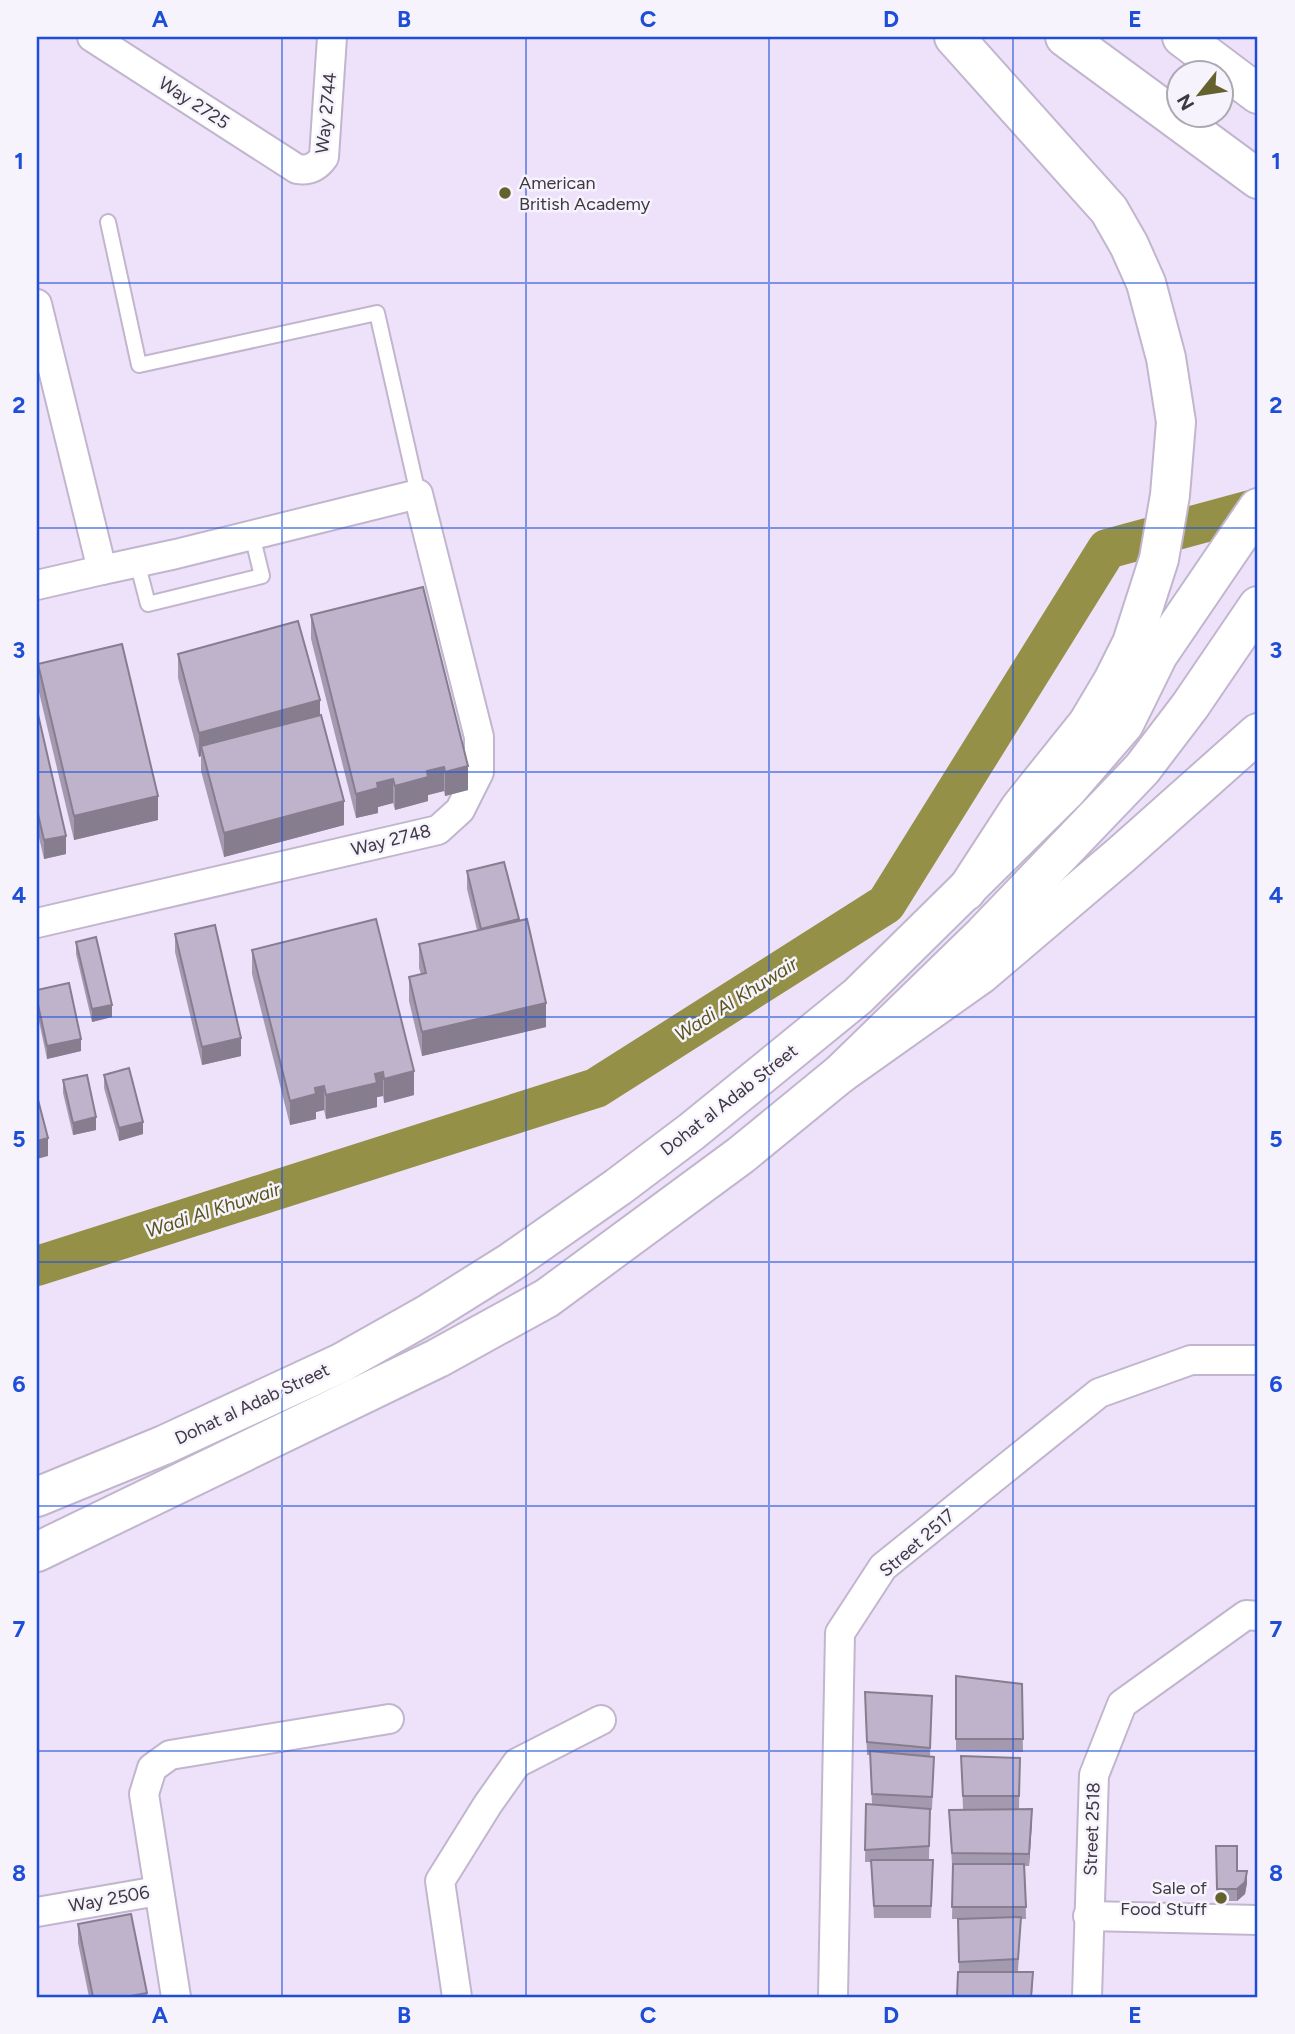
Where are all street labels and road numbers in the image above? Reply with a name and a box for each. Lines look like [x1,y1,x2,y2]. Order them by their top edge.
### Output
street label: Way 2744 [311,71,341,155]
street label: Way 2725 [155,72,233,134]
street label: Way 2748 [349,819,433,861]
street label: Dohat al Adab Street [656,1039,802,1160]
street label: Dohat al Adab Street [171,1358,333,1449]
street label: Street 2517 [875,1504,959,1582]
street label: Street 2518 [1079,1782,1105,1876]
street label: Way 2506 [67,1881,151,1917]

